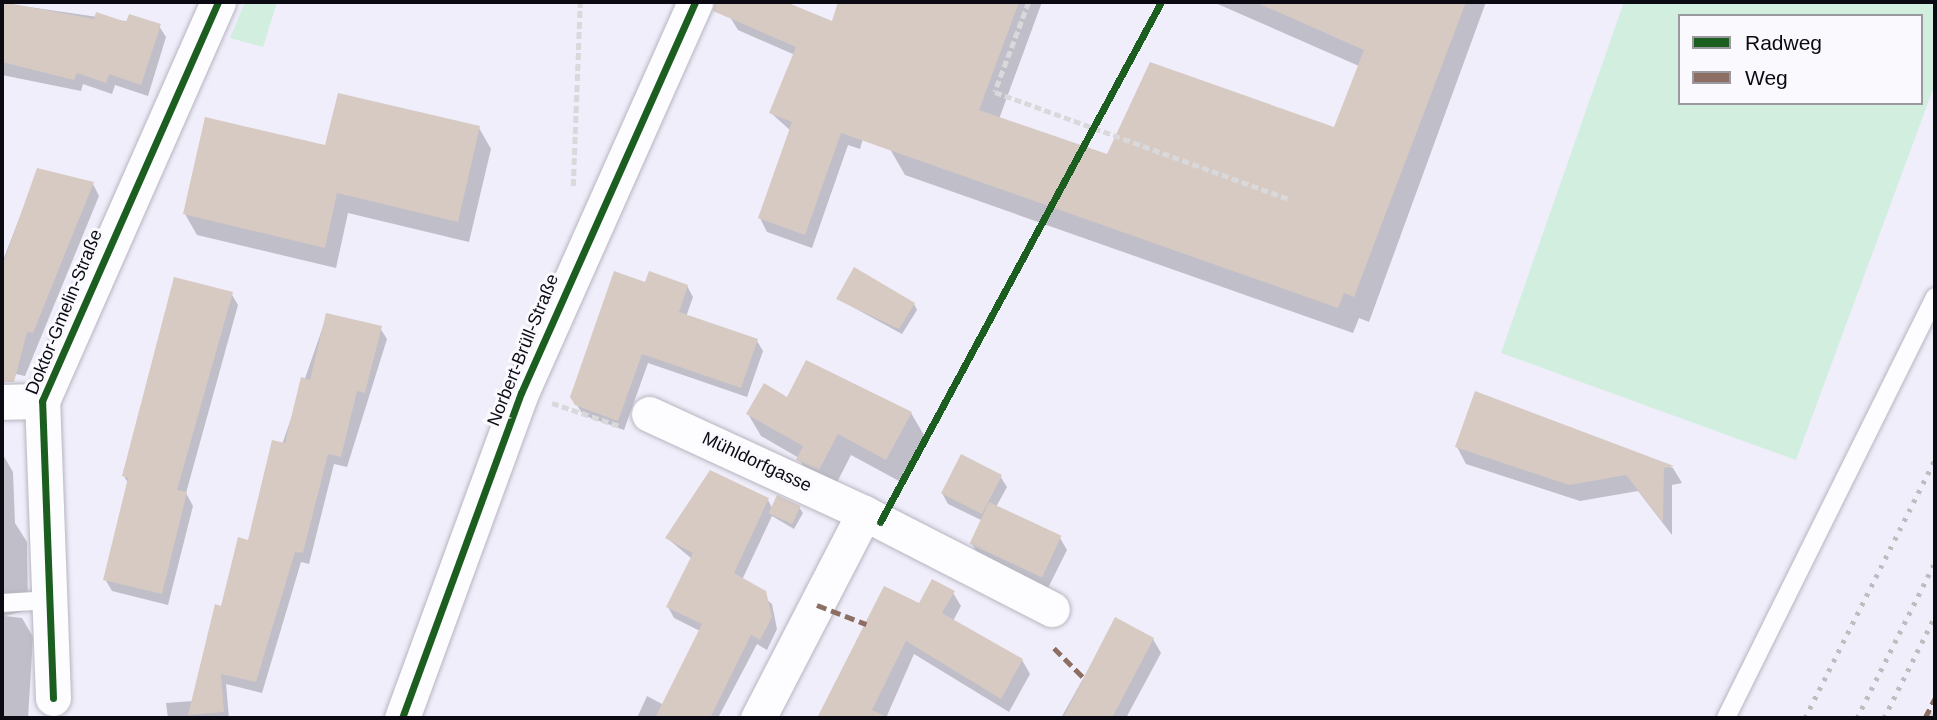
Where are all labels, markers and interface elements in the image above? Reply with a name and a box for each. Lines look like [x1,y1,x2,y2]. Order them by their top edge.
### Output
legend [1678,14,1923,105]
text: Radweg [1745,31,1822,54]
text: Weg [1745,66,1788,89]
street label: Doktor-Gmelin-Straße [21,226,107,398]
street label: Norbert-Brüll-Straße [483,271,563,429]
street label: Mühldorfgasse [699,427,815,497]

